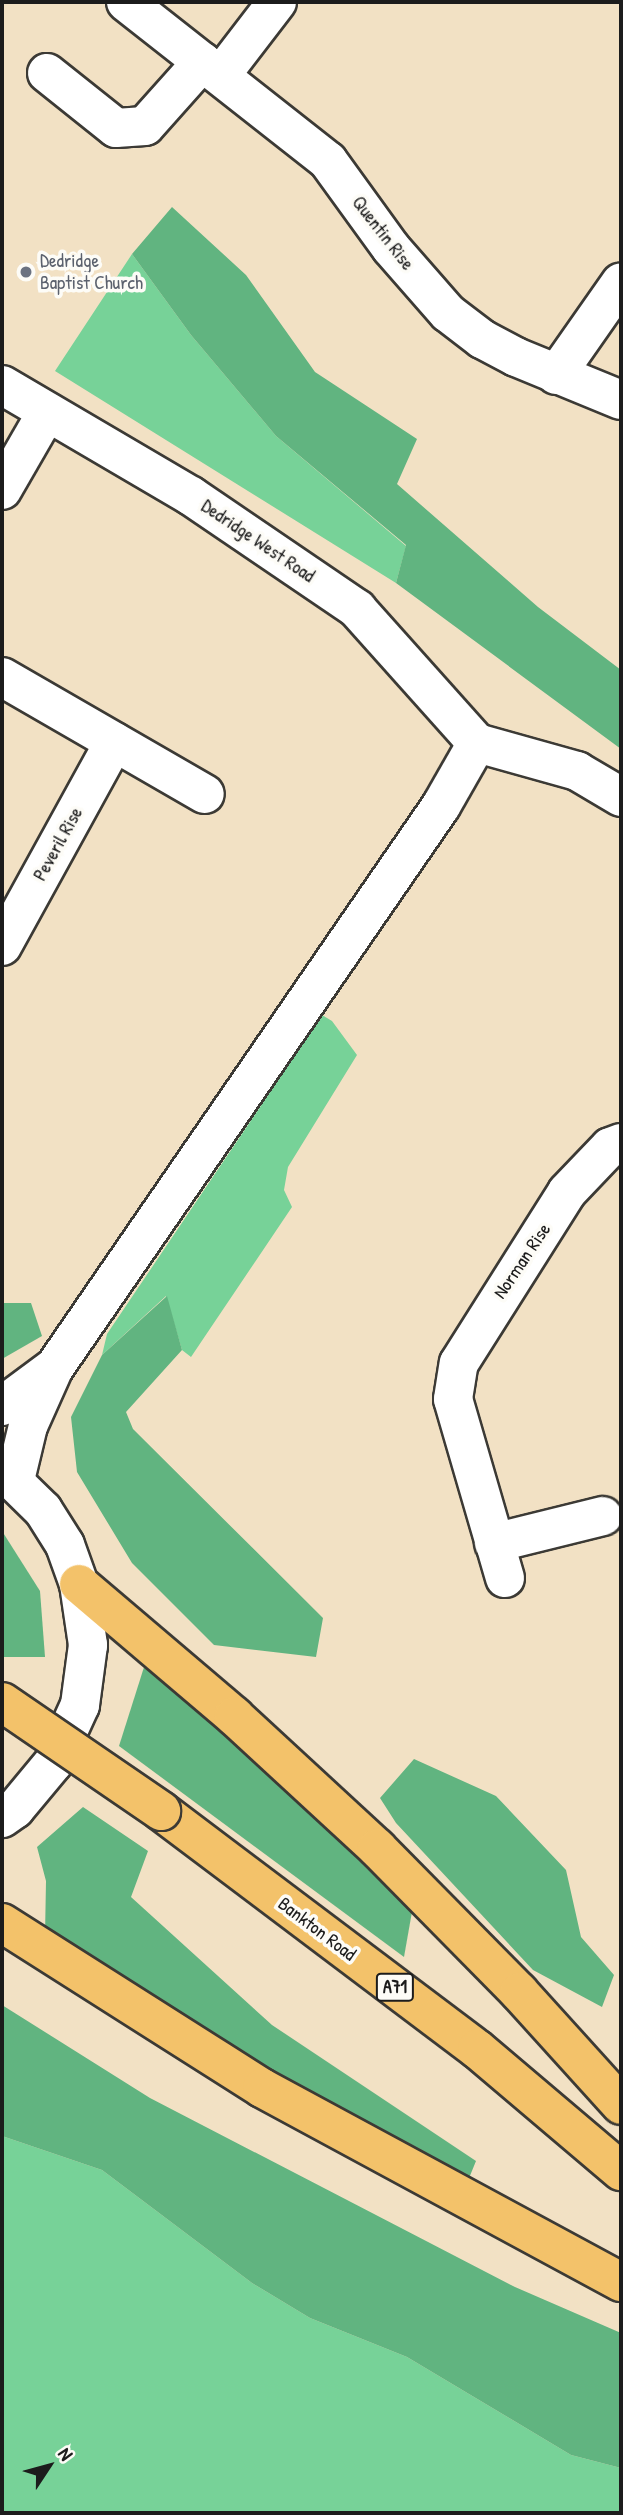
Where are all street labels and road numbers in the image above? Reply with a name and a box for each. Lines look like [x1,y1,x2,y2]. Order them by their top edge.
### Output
street label: Quentin Rise [347,191,419,275]
street label: Dedridge West Road [197,495,319,587]
street label: Peveril Rise [28,803,88,885]
street label: Norman Rise [488,1219,556,1303]
street label: Bankton Road [273,1892,361,1966]
road number: A71 [376,1972,414,2001]

